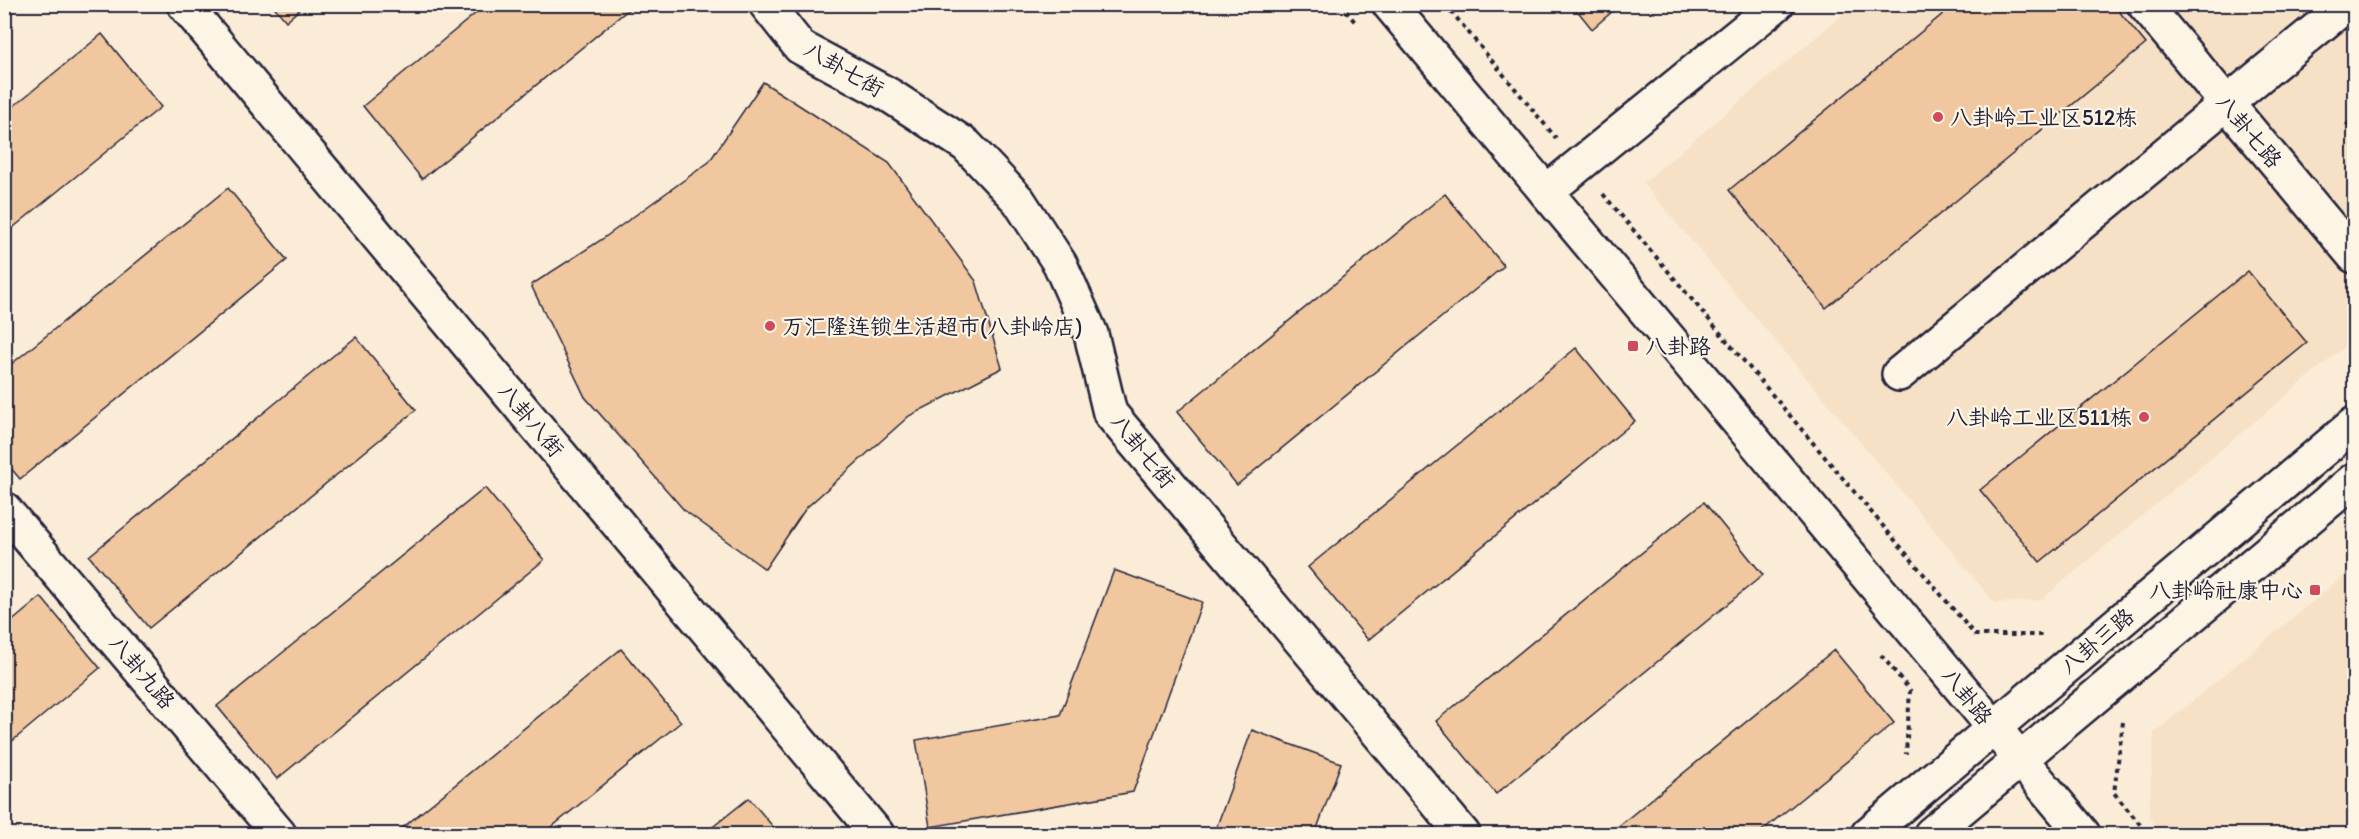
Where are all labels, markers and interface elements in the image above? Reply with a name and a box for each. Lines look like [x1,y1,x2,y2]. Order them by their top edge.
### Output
street label: 八卦七街 [799,35,889,103]
street label: 八卦七路 [2210,89,2288,173]
place label: 八卦岭工业区512栋 [1950,104,2137,131]
marker: 八卦岭工业区512栋 [1931,110,1945,124]
place label: 万汇隆连锁生活超市(八卦岭店) [782,313,1082,340]
marker: 万汇隆连锁生活超市(八卦岭店) [763,319,777,333]
place label: 八卦路 [1645,333,1711,360]
marker: 八卦路 [1626,339,1640,353]
street label: 八卦八街 [492,378,570,462]
place label: 八卦岭工业区511栋 [1946,404,2132,431]
street label: 八卦七街 [1105,408,1181,494]
marker: 八卦岭工业区511栋 [2137,410,2151,424]
place label: 八卦岭社康中心 [2149,577,2303,604]
marker: 八卦岭社康中心 [2308,583,2322,597]
street label: 八卦三路 [2055,602,2139,680]
street label: 八卦九路 [103,630,181,714]
street label: 八卦路 [1936,662,1998,730]

